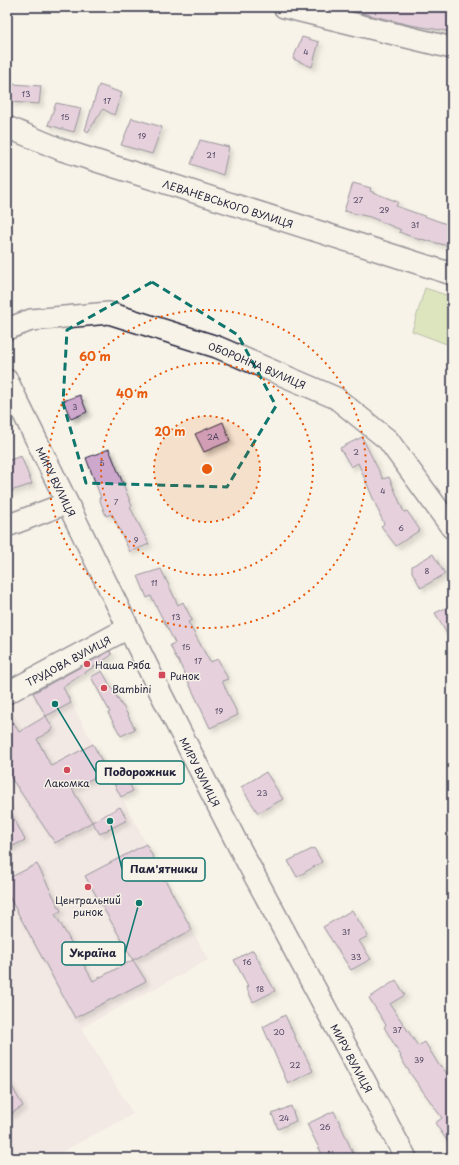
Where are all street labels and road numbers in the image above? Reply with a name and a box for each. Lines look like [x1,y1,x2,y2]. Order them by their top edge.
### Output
street label: ЛЕВАНЕВСЬКОГО ВУЛИЦЯ [161,175,295,231]
street label: ОБОРОННА ВУЛИЦЯ [207,337,309,392]
street label: МИРУ ВУЛИЦЯ [33,444,80,519]
street label: ТРУДОВА ВУЛИЦЯ [23,631,113,689]
street label: МИРУ ВУЛИЦЯ [177,734,225,809]
street label: МИРУ ВУЛИЦЯ [328,1021,377,1095]

